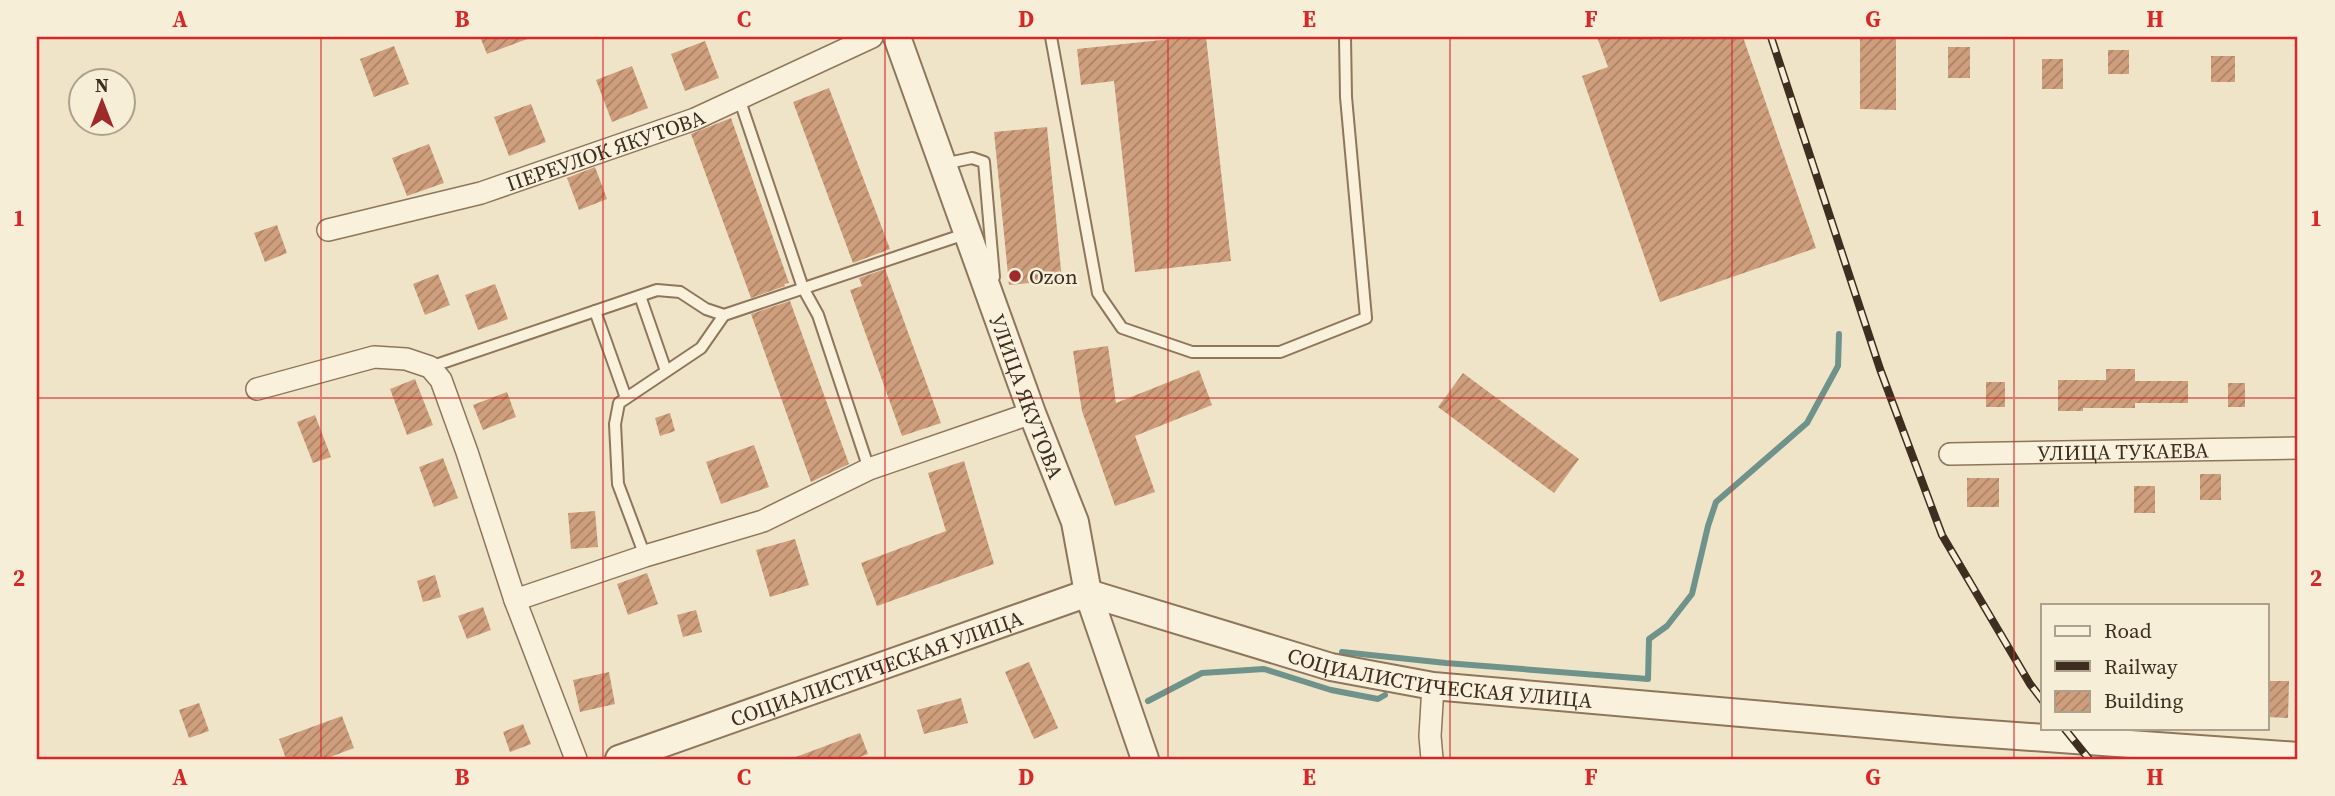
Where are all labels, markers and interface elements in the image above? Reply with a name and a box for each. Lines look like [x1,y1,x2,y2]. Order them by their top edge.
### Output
text: A [172,3,188,35]
text: B [455,3,470,35]
text: C [737,3,751,35]
text: D [1018,3,1034,35]
text: E [1302,3,1316,35]
text: F [1584,3,1598,35]
text: G [1865,3,1881,35]
text: H [2146,3,2164,35]
north arrow [66,66,136,136]
text: N [95,72,109,98]
street label: ПЕРЕУЛОК ЯКУТОВА [502,102,710,198]
text: 1 [13,202,25,234]
text: 1 [2310,202,2322,234]
place label: Ozon [1029,262,1078,291]
marker: Ozon [1007,268,1023,284]
street label: УЛИЦА ЯКУТОВА [983,310,1071,483]
street label: УЛИЦА ТУКАЕВА [2037,435,2209,467]
text: 2 [13,562,25,594]
text: 2 [2310,562,2322,594]
street label: СОЦИАЛИСТИЧЕСКАЯ УЛИЦА [726,603,1027,733]
legend [2041,604,2268,730]
text: Road [2104,616,2152,645]
street label: СОЦИАЛИСТИЧЕСКАЯ УЛИЦА [1284,640,1594,714]
text: Railway [2104,652,2178,681]
text: Building [2104,686,2183,715]
text: A [172,761,188,793]
text: B [455,761,470,793]
text: C [737,761,751,793]
text: D [1018,761,1034,793]
text: E [1302,761,1316,793]
text: F [1584,761,1598,793]
text: G [1865,761,1881,793]
text: H [2146,761,2164,793]

